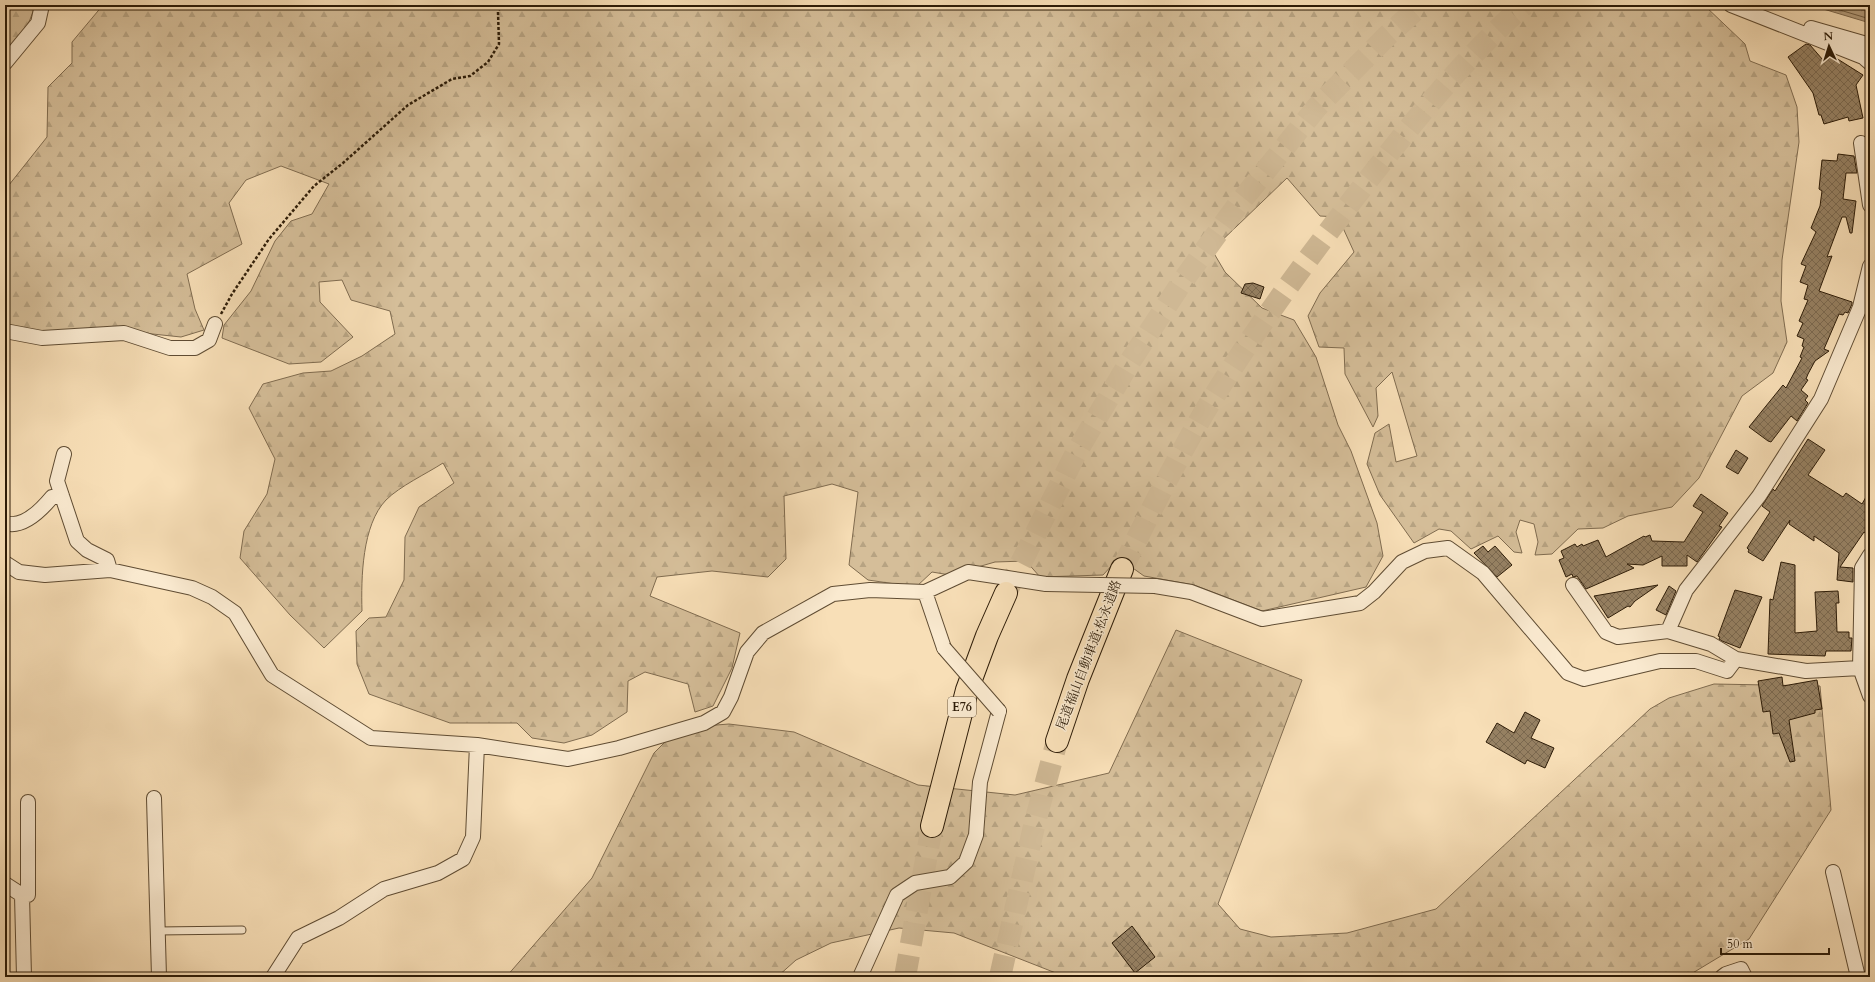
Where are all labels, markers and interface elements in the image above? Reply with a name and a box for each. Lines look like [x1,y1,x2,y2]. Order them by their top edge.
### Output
north arrow [1809,26,1849,66]
text: N [1823,29,1834,44]
street label: 尾道福山自動車道;松永道路 [1052,577,1126,733]
road number: E76 [948,697,976,717]
scale bar [1721,930,1829,956]
text: 50 m [1727,936,1754,952]

